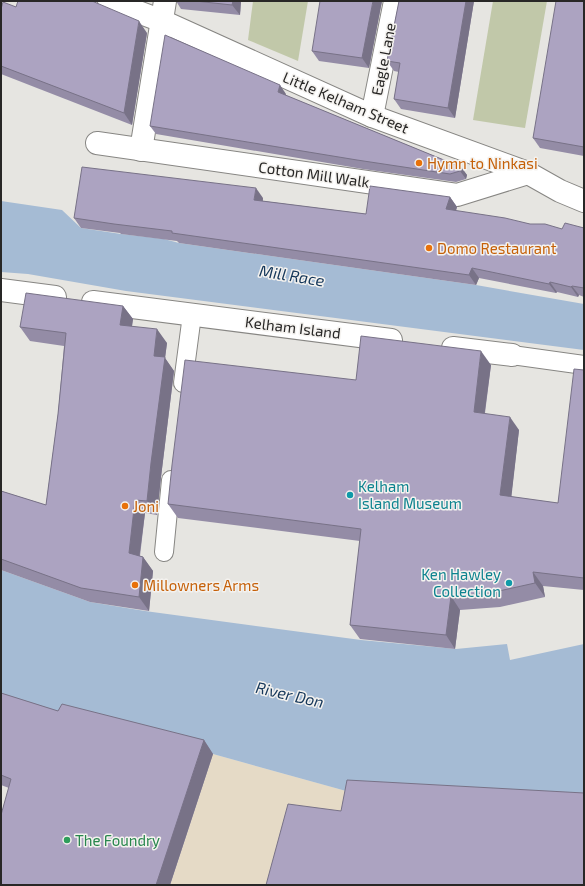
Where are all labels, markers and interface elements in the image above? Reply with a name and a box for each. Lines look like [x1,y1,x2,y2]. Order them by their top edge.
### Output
street label: Eagle Lane [367,21,399,97]
street label: Little Kelham Street [280,67,412,137]
place label: Hymn to Ninkasi [427,154,538,172]
street label: Cotton Mill Walk [257,157,371,191]
marker: Hymn to Ninkasi [414,158,424,168]
place label: Domo Restaurant [437,239,557,257]
marker: Domo Restaurant [424,243,434,253]
water label: Mill Race [258,260,326,290]
street label: Kelham Island [244,312,342,342]
place label: Kelham Island Museum [358,477,462,512]
marker: Kelham Island Museum [345,490,355,500]
place label: Joni [133,497,159,515]
marker: Joni [120,501,130,511]
place label: Ken Hawley Collection [421,565,501,600]
place label: Millowners Arms [143,576,259,594]
marker: Ken Hawley Collection [504,578,514,588]
marker: Millowners Arms [130,580,140,590]
water label: River Don [254,677,326,711]
place label: The Foundry [75,831,160,849]
marker: The Foundry [62,835,72,845]

